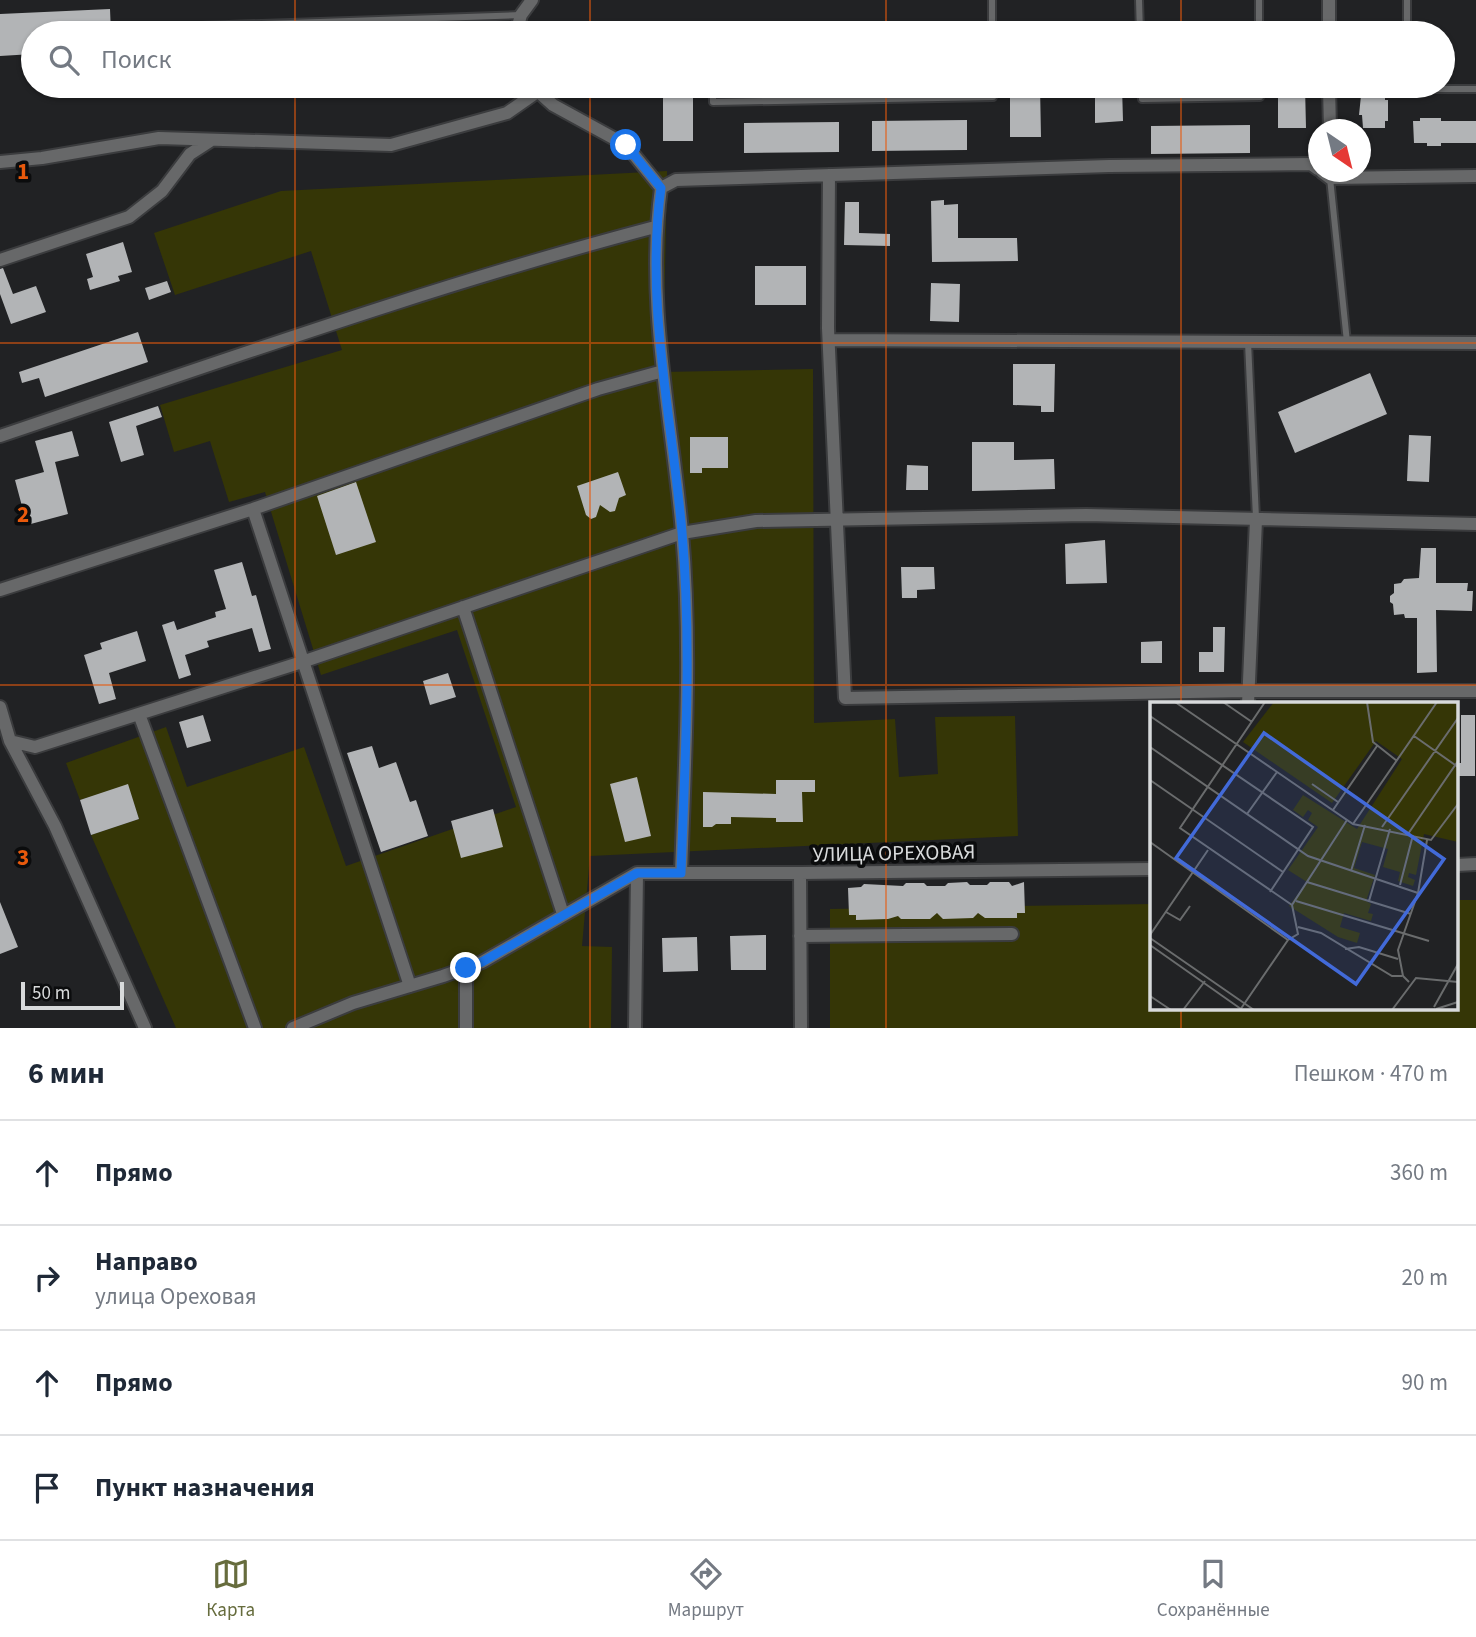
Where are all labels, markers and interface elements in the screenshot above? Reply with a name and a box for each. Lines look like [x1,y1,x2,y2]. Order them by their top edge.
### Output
search box [21,21,1455,98]
icon: search [45,41,83,79]
text: Поиск [101,41,171,78]
north arrow [1308,119,1371,182]
route start [610,129,641,160]
text: 1 [17,155,29,188]
text: 2 [17,498,29,531]
inset map [1150,702,1458,1010]
street label: УЛИЦА ОРЕХОВАЯ [812,837,976,869]
text: 3 [17,841,29,874]
route end [450,952,481,983]
scale bar [21,979,124,1011]
text: 50 m [32,980,70,1007]
text: 6 мин [28,1052,105,1095]
text: Пешком · 470 m [1294,1057,1448,1090]
icon: ahead [28,1154,66,1192]
text: Прямо [95,1154,173,1191]
text: 360 m [1390,1156,1448,1189]
text: Направо [95,1243,198,1280]
icon: right [28,1259,66,1297]
text: 20 m [1401,1261,1448,1294]
text: улица Ореховая [95,1280,257,1313]
icon: ahead [28,1364,66,1402]
text: Прямо [95,1364,173,1401]
text: 90 m [1401,1366,1448,1399]
icon: arrive [28,1469,66,1507]
text: Пункт назначения [95,1469,315,1506]
tab: Карта [206,1555,255,1624]
tab: Маршрут [668,1555,744,1624]
tab: Сохранённые [1157,1555,1270,1624]

